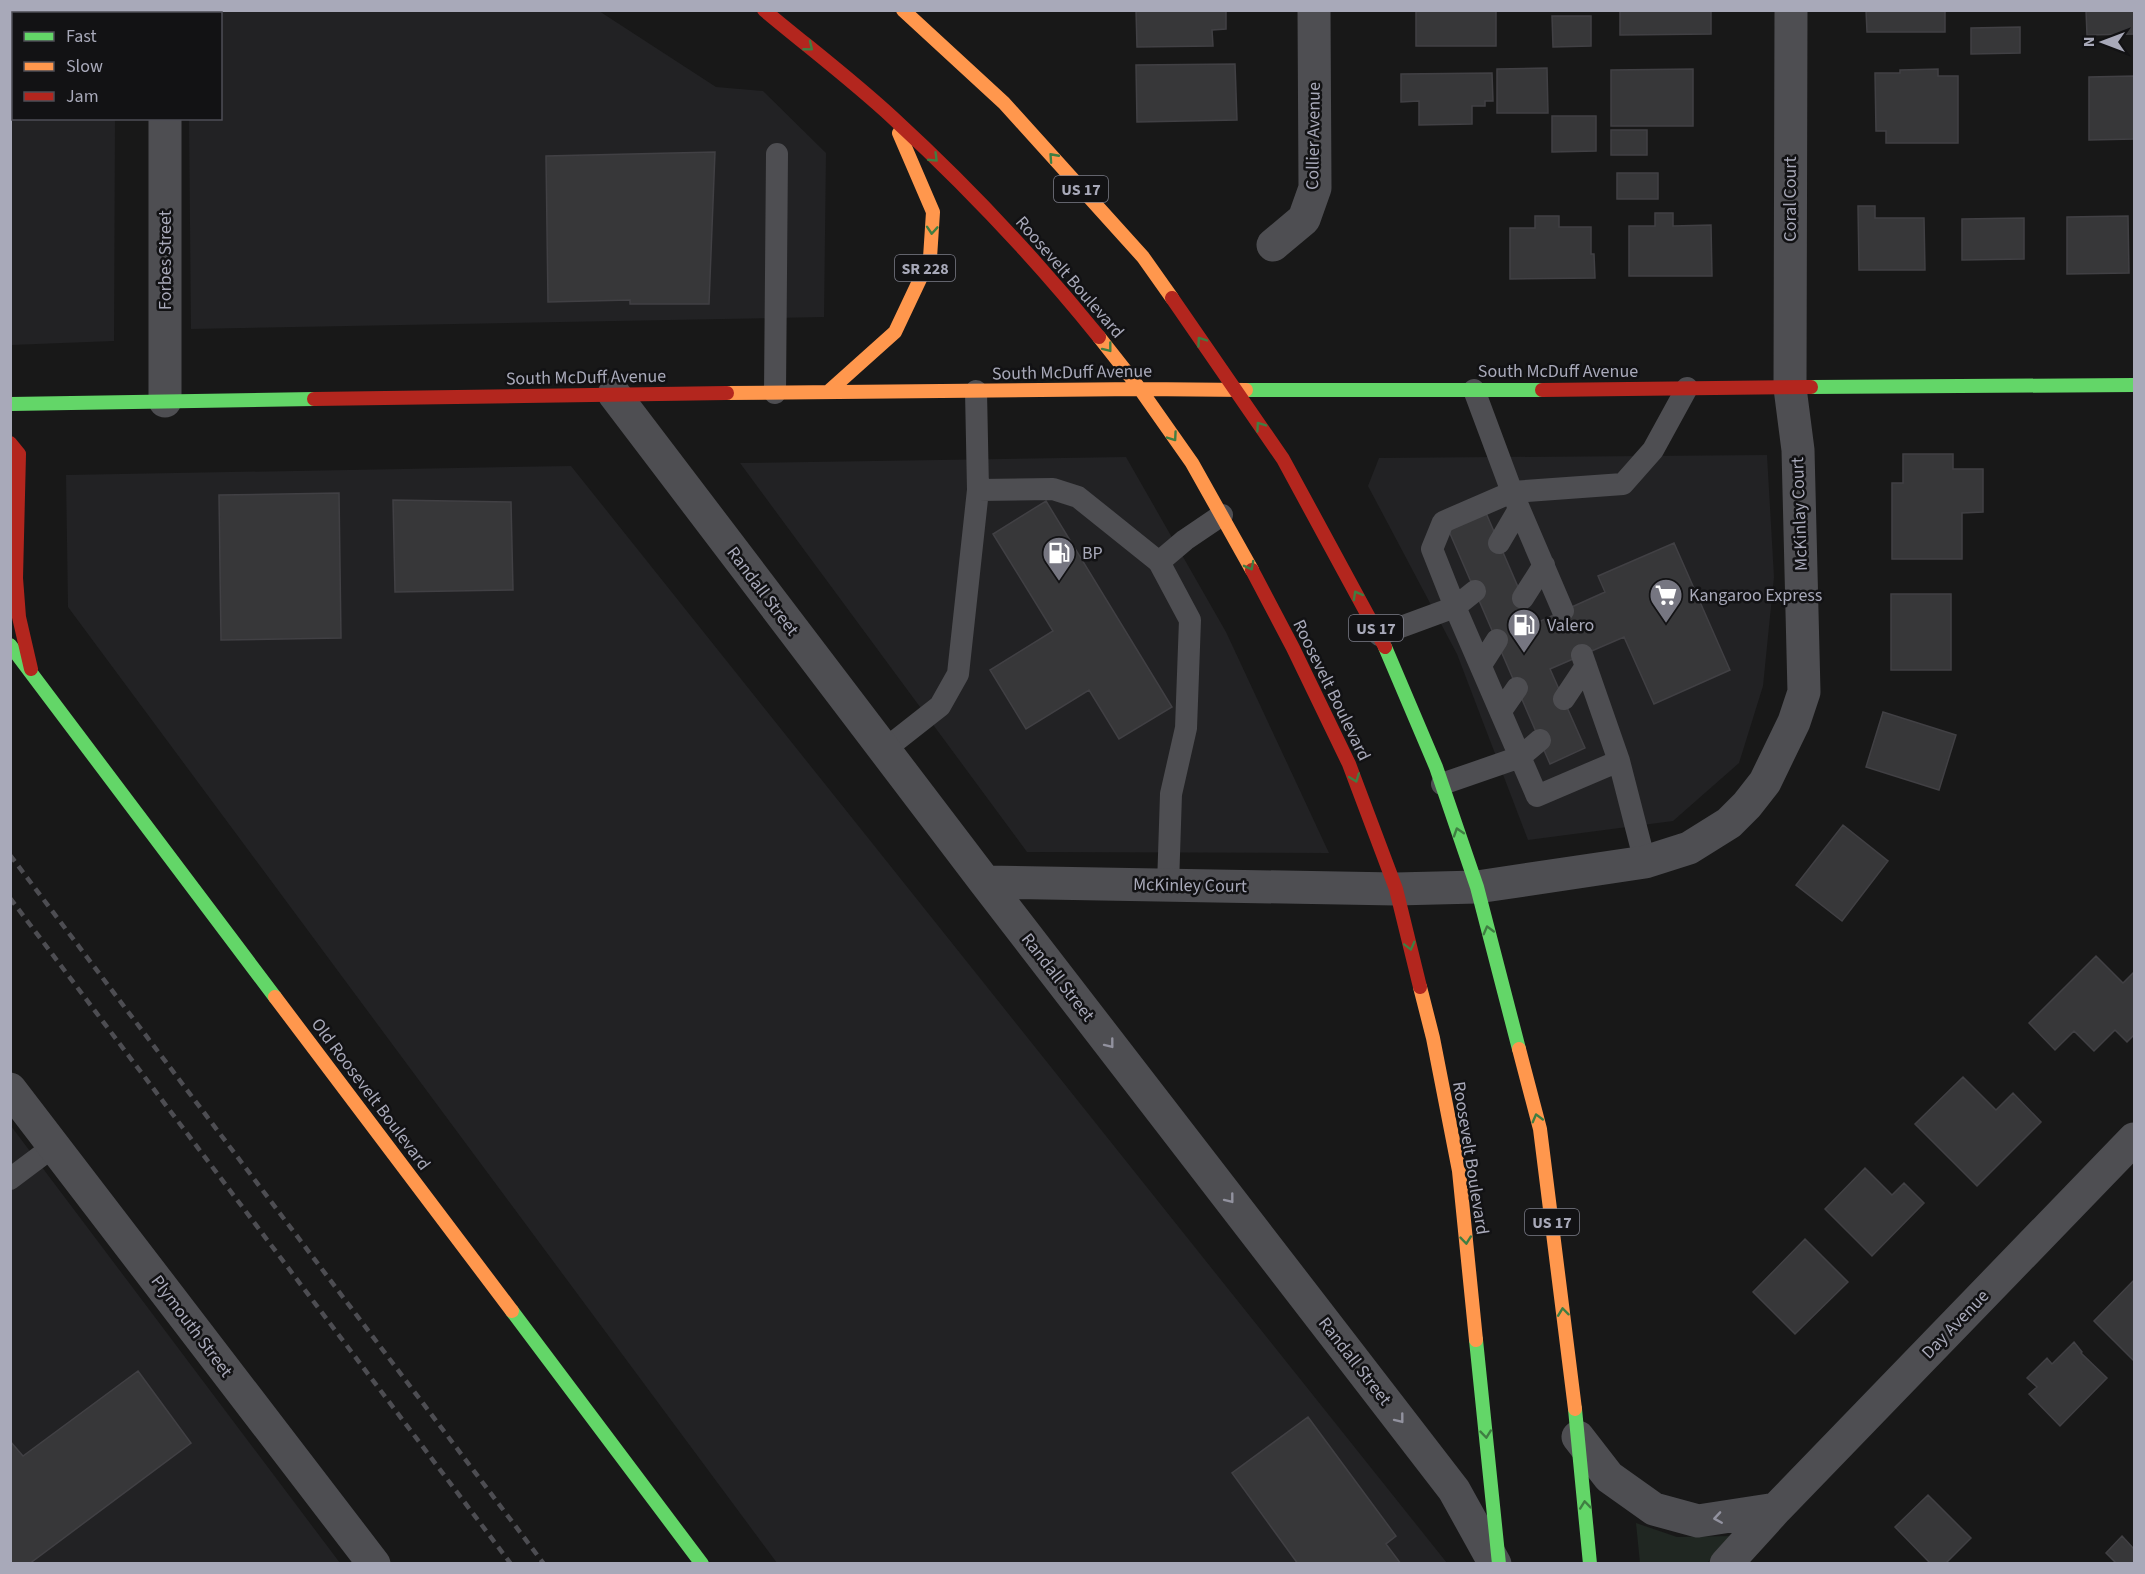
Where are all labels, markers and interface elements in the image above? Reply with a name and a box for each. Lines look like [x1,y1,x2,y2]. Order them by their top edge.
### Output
legend [12,12,222,120]
north arrow [2073,12,2133,72]
text: Fast [66,24,97,49]
text: N [2078,37,2100,47]
one-way arrow [802,40,813,51]
text: Slow [66,54,103,79]
street label: Collier Avenue [1300,82,1327,190]
text: Jam [66,84,99,109]
one-way arrow [927,151,938,162]
one-way arrow [1049,153,1060,164]
street label: Coral Court [1778,156,1803,242]
road number: US 17 [1054,176,1108,202]
street label: Forbes Street [153,210,178,310]
street label: Roosevelt Boulevard [1009,211,1130,344]
one-way arrow [926,226,939,235]
road number: SR 228 [895,255,955,281]
one-way arrow [1197,337,1208,348]
one-way arrow [1100,342,1111,353]
street label: South McDuff Avenue [992,359,1152,386]
street label: South McDuff Avenue [1478,359,1638,384]
street label: South McDuff Avenue [506,364,666,391]
one-way arrow [1256,422,1267,433]
one-way arrow [1166,430,1177,441]
street label: McKinlay Court [1785,457,1814,571]
fuel station icon: BP [1041,535,1077,582]
street label: Randall Street [721,541,804,641]
place label: BP [1082,541,1103,566]
one-way arrow [1243,560,1254,570]
supermarket icon: Kangaroo Express [1648,577,1684,624]
place label: Kangaroo Express [1689,583,1822,608]
one-way arrow [1353,591,1364,601]
fuel station icon: Valero [1506,607,1542,654]
place label: Valero [1547,613,1594,638]
street label: Roosevelt Boulevard [1286,615,1377,765]
road number: US 17 [1349,615,1403,641]
one-way arrow [1347,773,1360,783]
one-way arrow [1453,827,1465,838]
street label: McKinley Court [1133,872,1247,899]
one-way arrow [1482,925,1495,935]
street label: Randall Street [1015,928,1100,1027]
one-way arrow [1402,941,1415,951]
street label: Old Roosevelt Boulevard [305,1013,436,1176]
one-way arrow [1103,1038,1114,1049]
street label: Roosevelt Boulevard [1446,1080,1495,1236]
one-way arrow [1532,1113,1545,1123]
one-way arrow [1222,1192,1233,1203]
road number: US 17 [1525,1209,1579,1235]
one-way arrow [1459,1236,1472,1245]
street label: Plymouth Street [145,1270,238,1383]
street label: Day Avenue [1916,1284,1995,1365]
one-way arrow [1557,1307,1569,1316]
street label: Randall Street [1312,1312,1397,1411]
one-way arrow [1393,1413,1404,1424]
one-way arrow [1479,1430,1492,1439]
one-way arrow [1579,1501,1592,1510]
one-way arrow [1713,1511,1723,1523]

